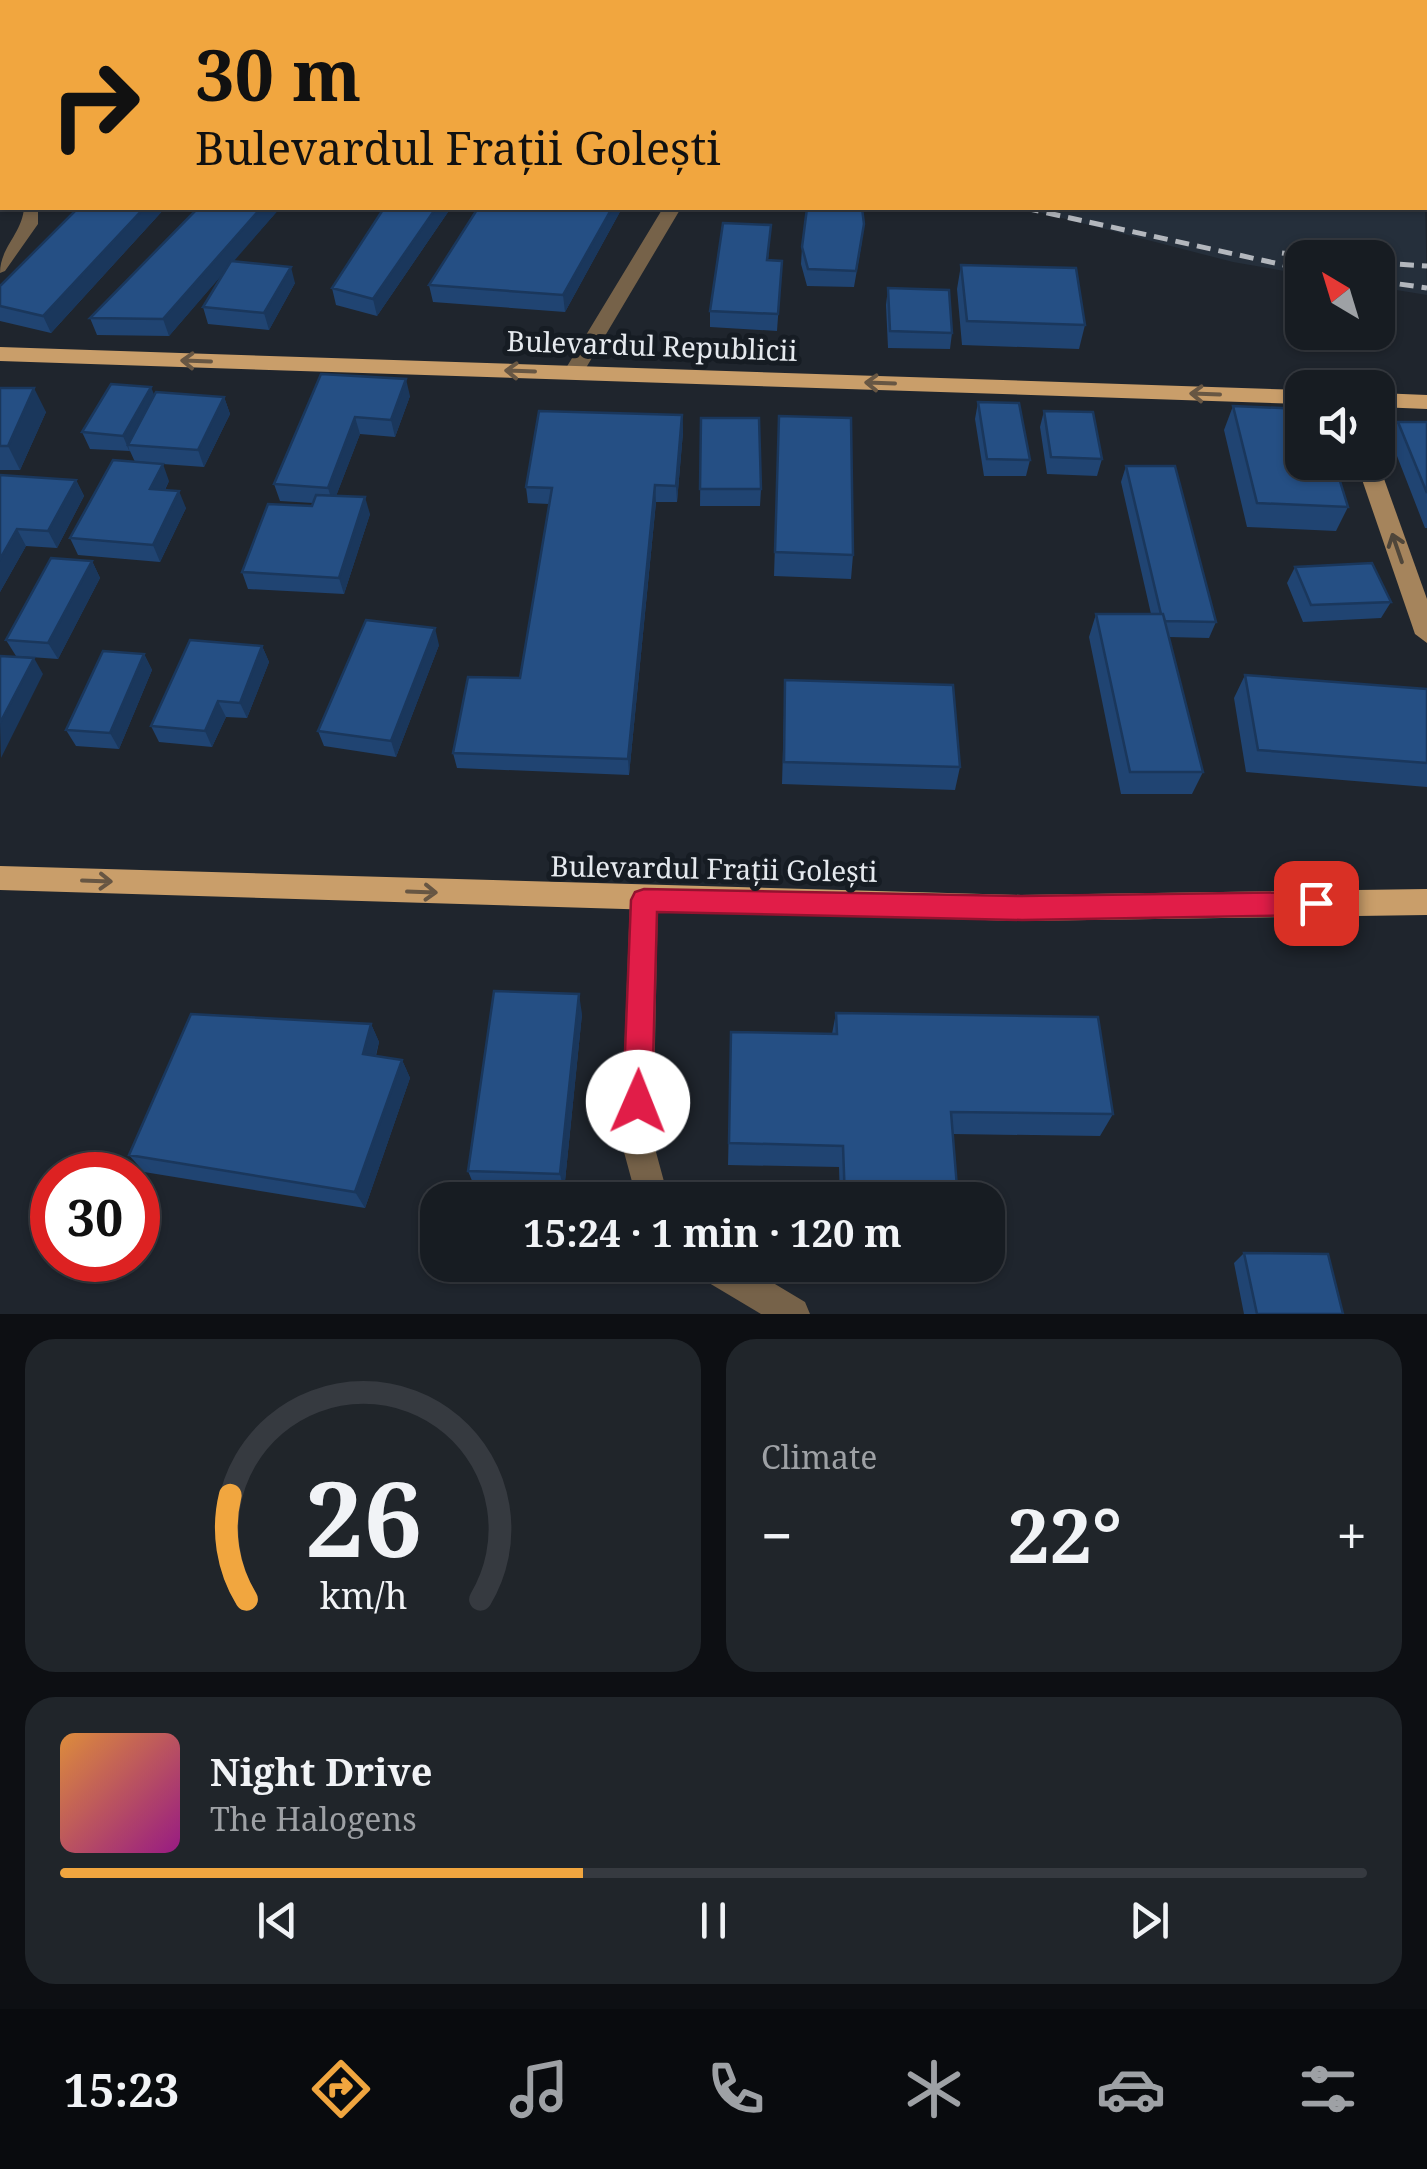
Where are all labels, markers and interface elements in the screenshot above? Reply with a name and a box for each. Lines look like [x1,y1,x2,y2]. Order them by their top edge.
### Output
text: 30 m [195,26,361,122]
icon: right [30,40,160,170]
text: Bulevardul Frații Golești [195,117,721,178]
north arrow [1285,240,1395,350]
map controls [1285,240,1395,480]
street label: Bulevardul Republicii [506,321,798,369]
one-way arrow [180,351,212,370]
one-way arrow [505,362,537,381]
button: sound [1285,370,1395,480]
one-way arrow [865,373,897,392]
one-way arrow [1190,384,1222,403]
one-way arrow [1387,534,1405,565]
street label: Bulevardul Frații Golești [550,846,878,890]
pin [1274,861,1359,946]
one-way arrow [81,871,113,890]
icon: arrive [1289,876,1344,931]
one-way arrow [406,883,438,902]
position arrow [586,1050,690,1154]
speed limit sign: 30 [30,1152,160,1282]
text: 15:24 · 1 min · 120 m [523,1206,902,1258]
text: Climate [761,1435,877,1478]
text: 26 [304,1446,422,1587]
text: 22° [1007,1483,1122,1585]
text: − [761,1497,793,1572]
text: + [1336,1497,1367,1572]
text: km/h [319,1571,407,1619]
text: Night Drive [210,1745,432,1797]
text: The Halogens [210,1797,417,1840]
icon: previous [250,1893,305,1948]
icon: pause [686,1893,741,1948]
icon: next [1122,1893,1177,1948]
icon: directions [306,2054,376,2124]
icon: music [504,2054,574,2124]
icon: phone [701,2054,771,2124]
icon: climate [899,2054,969,2124]
icon: car [1096,2054,1166,2124]
icon: filters [1293,2054,1363,2124]
text: 15:23 [64,2059,179,2120]

